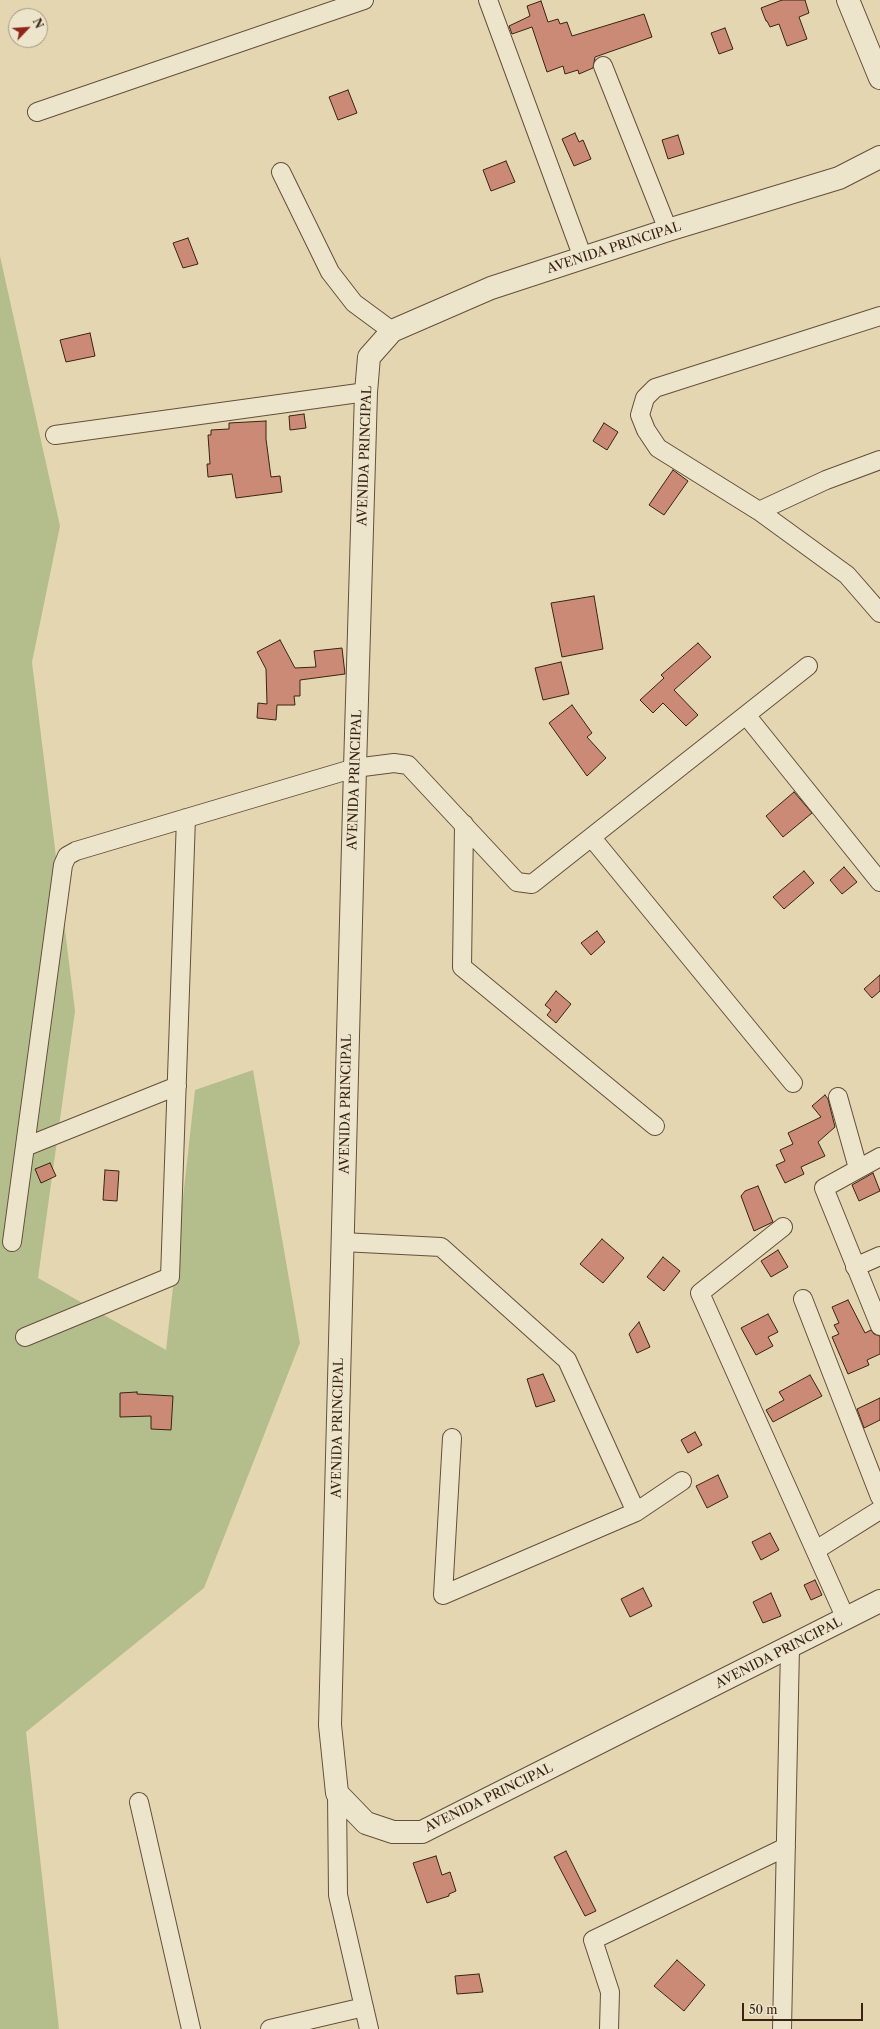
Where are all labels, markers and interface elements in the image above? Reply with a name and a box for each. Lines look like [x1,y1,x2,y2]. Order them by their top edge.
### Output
north arrow [8,8,48,48]
text: N [30,16,46,31]
street label: AVENIDA PRINCIPAL [545,219,683,277]
street label: AVENIDA PRINCIPAL [355,386,375,526]
street label: AVENIDA PRINCIPAL [345,710,365,850]
street label: AVENIDA PRINCIPAL [337,1034,355,1174]
street label: AVENIDA PRINCIPAL [329,1358,347,1498]
street label: AVENIDA PRINCIPAL [713,1614,845,1692]
street label: AVENIDA PRINCIPAL [423,1760,555,1836]
scale bar [744,1995,865,2021]
text: 50 m [749,2002,778,2017]

